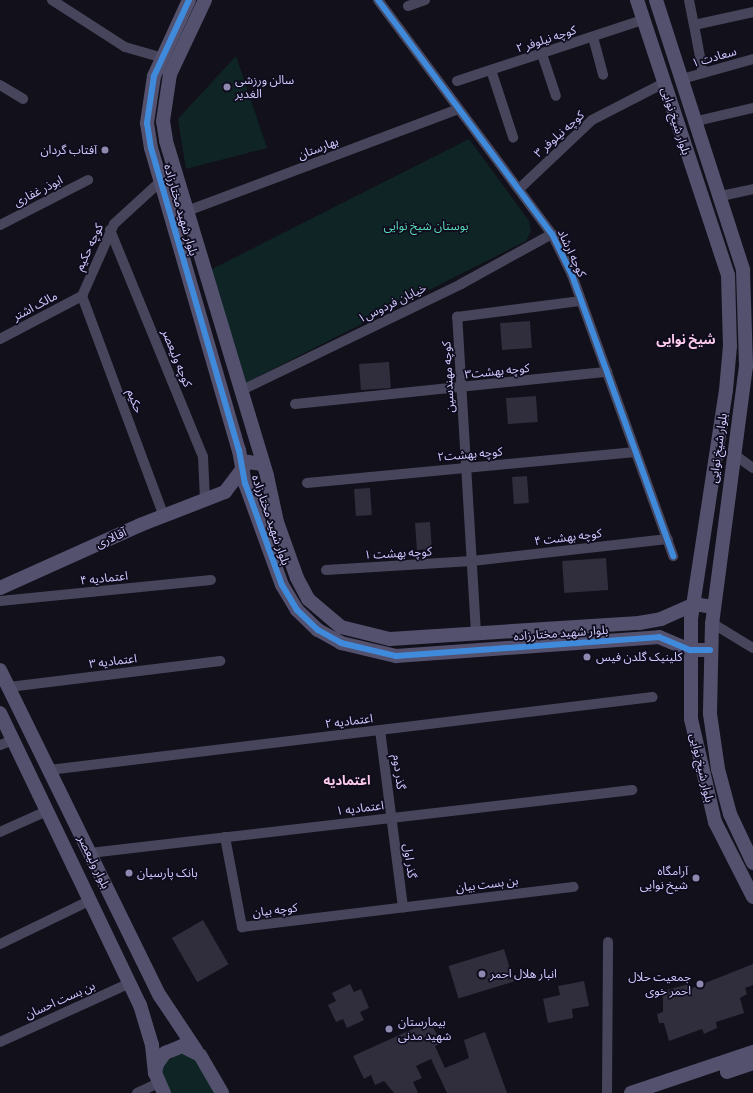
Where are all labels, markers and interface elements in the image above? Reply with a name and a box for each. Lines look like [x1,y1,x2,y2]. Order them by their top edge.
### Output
street label: کوچه نیلوفر ۲ [514,23,578,55]
street label: سعادت ۱ [690,44,738,70]
place label: سالن ورزشی الغدیر [235,73,294,101]
marker: سالن ورزشی الغدیر [222,82,232,92]
street label: بلوار شیخ نوایی [658,85,694,157]
street label: کوچه نیلوفر ۳ [531,108,587,160]
street label: بهارستان [296,134,340,162]
place label: آفتاب گردان [40,143,97,157]
marker: آفتاب گردان [100,145,110,155]
street label: بلوار شهید مختارزاده [161,162,201,258]
street label: ابوذر غفاری [11,172,65,210]
park label: بوستان شیخ نوایی [383,219,469,233]
street label: کوچه حکیم [72,221,106,273]
street label: کوچه ارشاد [555,227,589,279]
street label: خیابان فردوس۱ [355,280,429,326]
street label: مالک اشتر [10,288,60,324]
street label: کوچه ولیعصر [159,327,195,389]
district label: شیخ نوایی [656,331,716,347]
street label: کوچه مهندسین [439,341,457,413]
street label: کوچه بهشت۳ [464,360,530,382]
street label: حکیم [124,387,146,415]
street label: بلوار شیخ نوایی [706,412,730,484]
street label: کوچه بهشت۲ [437,444,503,464]
street label: بلوار شهید مختارزاده [249,473,293,567]
street label: آقالاری [93,525,129,551]
street label: کوچه بهشت ۴ [533,526,603,548]
street label: کوچه بهشت ۱ [364,544,432,562]
street label: اعتمادیه ۴ [79,568,129,588]
street label: بلوار شهید مختارزاده [513,623,609,643]
place label: کلینیک گلدن فیس [596,650,682,664]
street label: اعتمادیه ۳ [88,651,138,671]
marker: کلینیک گلدن فیس [581,651,593,663]
street label: اعتمادیه ۲ [324,711,374,731]
street label: بلوار شیخ نوایی [687,732,717,804]
street label: گذر دوم [390,754,408,790]
district label: اعتمادیه [324,772,370,788]
street label: اعتمادیه ۱ [335,798,385,818]
street label: بلوار ولیعصر [75,833,113,891]
street label: گذر اول [401,843,419,879]
place label: آرامگاه شیخ نوایی [640,864,688,892]
place label: بانک پارسیان [137,866,198,880]
marker: بانک پارسیان [124,868,134,878]
street label: بن بست بیان [455,873,519,895]
marker: آرامگاه شیخ نوایی [691,873,701,883]
street label: کوچه بیان [252,900,298,920]
place label: انبار هلال احمر [490,967,557,981]
marker: انبار هلال احمر [477,969,487,979]
place label: جمعیت حلال احمر خوی [628,970,691,998]
street label: بن بست احسان [23,978,97,1022]
marker: جمعیت حلال احمر خوی [694,978,706,990]
place label: بیمارستان شهید مدنی [398,1015,451,1043]
marker: بیمارستان شهید مدنی [383,1023,395,1035]

